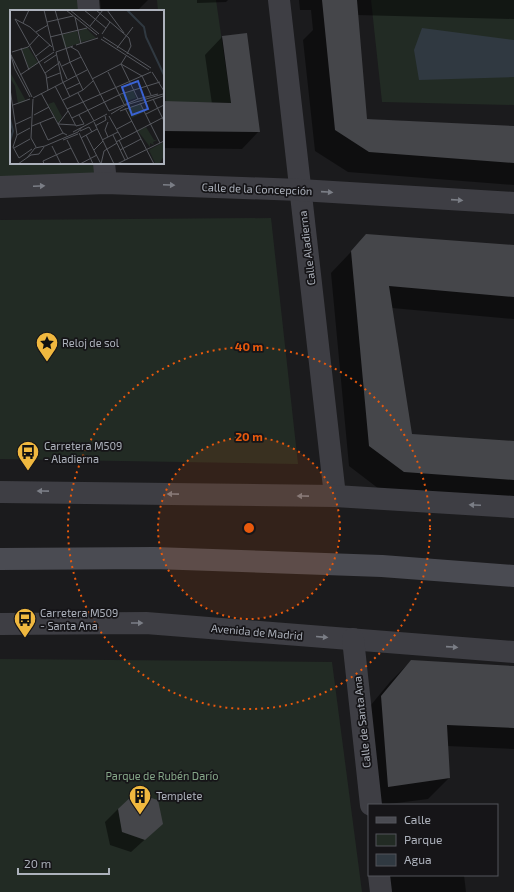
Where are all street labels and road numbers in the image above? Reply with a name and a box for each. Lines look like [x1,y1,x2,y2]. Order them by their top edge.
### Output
street label: Calle de la Concepción [201,180,313,197]
street label: Calle Aladierna [295,210,318,286]
street label: Avenida de Madrid [210,621,304,642]
street label: Calle de Santa Ana [350,676,373,769]

